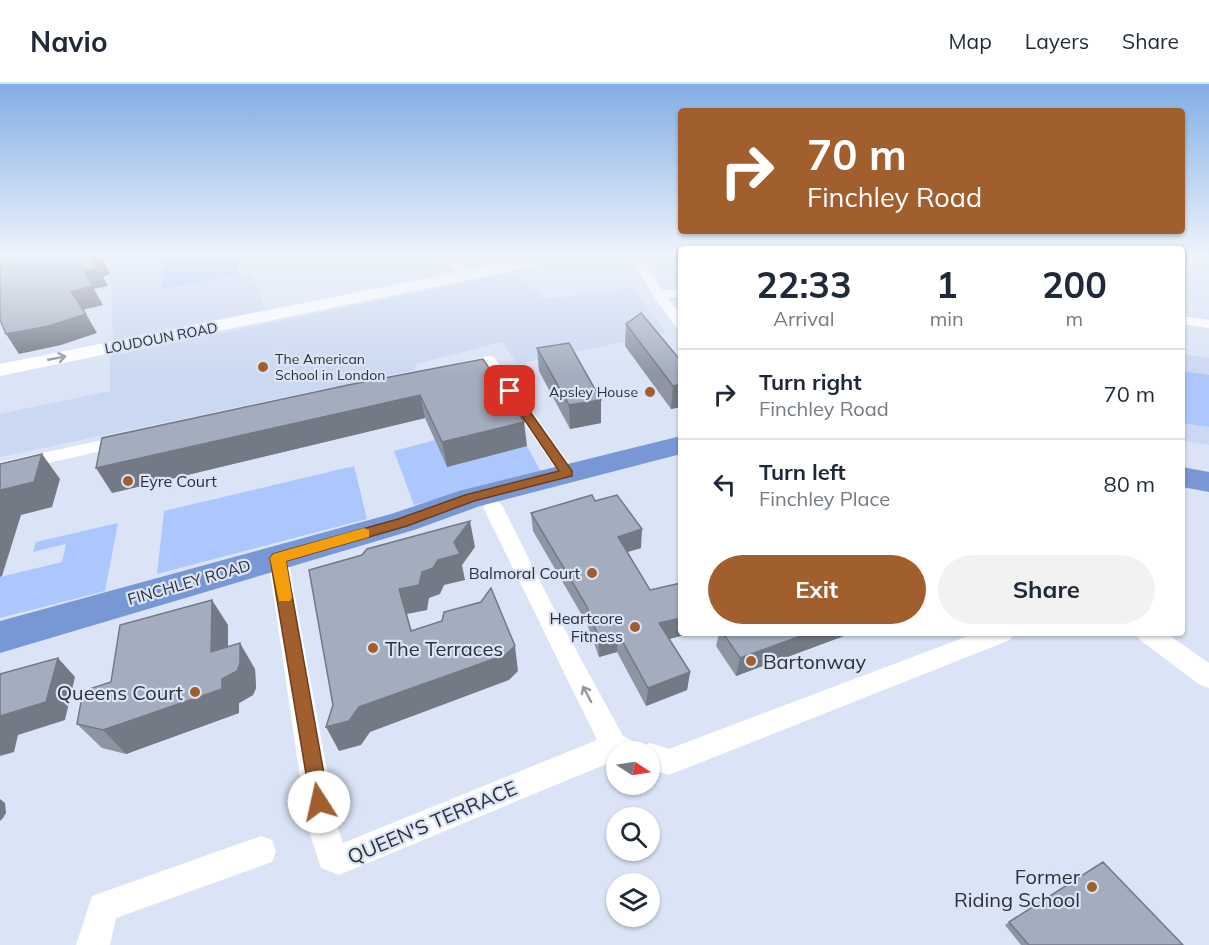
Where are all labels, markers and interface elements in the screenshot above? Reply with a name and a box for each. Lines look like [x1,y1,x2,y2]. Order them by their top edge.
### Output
text: Navio [30,24,107,59]
text: Map [949,28,992,54]
text: Layers [1025,28,1089,54]
text: Share [1122,28,1179,54]
text: 70 m [807,128,907,181]
icon: right [708,132,786,210]
text: Finchley Road [807,180,982,214]
text: 22:33 [756,262,852,307]
text: 1 [936,262,958,307]
text: 200 [1042,262,1107,307]
text: Arrival [773,306,834,331]
text: min [930,306,964,331]
text: m [1066,306,1083,331]
street label: LOUDOUN ROAD [103,318,219,358]
place label: The American School in London [275,350,385,384]
one-way arrow [47,352,67,363]
marker: The American School in London [256,360,270,374]
pin [484,365,535,416]
text: Turn right [759,368,862,396]
icon: arrive [493,374,526,407]
icon: right [708,378,741,411]
text: 70 m [1104,380,1155,408]
place label: Apsley House [549,383,638,401]
marker: Apsley House [643,385,657,399]
text: Finchley Road [759,396,889,421]
text: Turn left [759,458,846,486]
icon: left [708,468,741,501]
text: 80 m [1104,470,1155,498]
place label: Eyre Court [140,471,217,491]
marker: Eyre Court [121,474,135,488]
text: Finchley Place [759,486,890,511]
street label: FINCHLEY ROAD [125,555,253,609]
button: Exit [708,555,926,624]
button: Share [938,555,1155,624]
place label: Balmoral Court [469,563,580,583]
marker: Balmoral Court [585,566,599,580]
place label: Heartcore Fitness [549,608,623,646]
marker: Heartcore Fitness [628,620,642,634]
place label: The Terraces [385,636,503,661]
marker: The Terraces [366,641,380,655]
place label: Bartonway [763,649,866,674]
marker: Bartonway [744,654,758,668]
place label: Queens Court [57,680,183,705]
marker: Queens Court [188,685,202,699]
one-way arrow [580,686,592,704]
north arrow [606,741,660,795]
map controls [606,741,660,927]
position arrow [287,770,351,834]
street label: QUEEN'S TERRACE [343,775,521,869]
button: search [606,807,660,861]
place label: Former Riding School [954,864,1081,912]
button: layers [606,873,660,927]
marker: Former Riding School [1085,880,1099,894]

